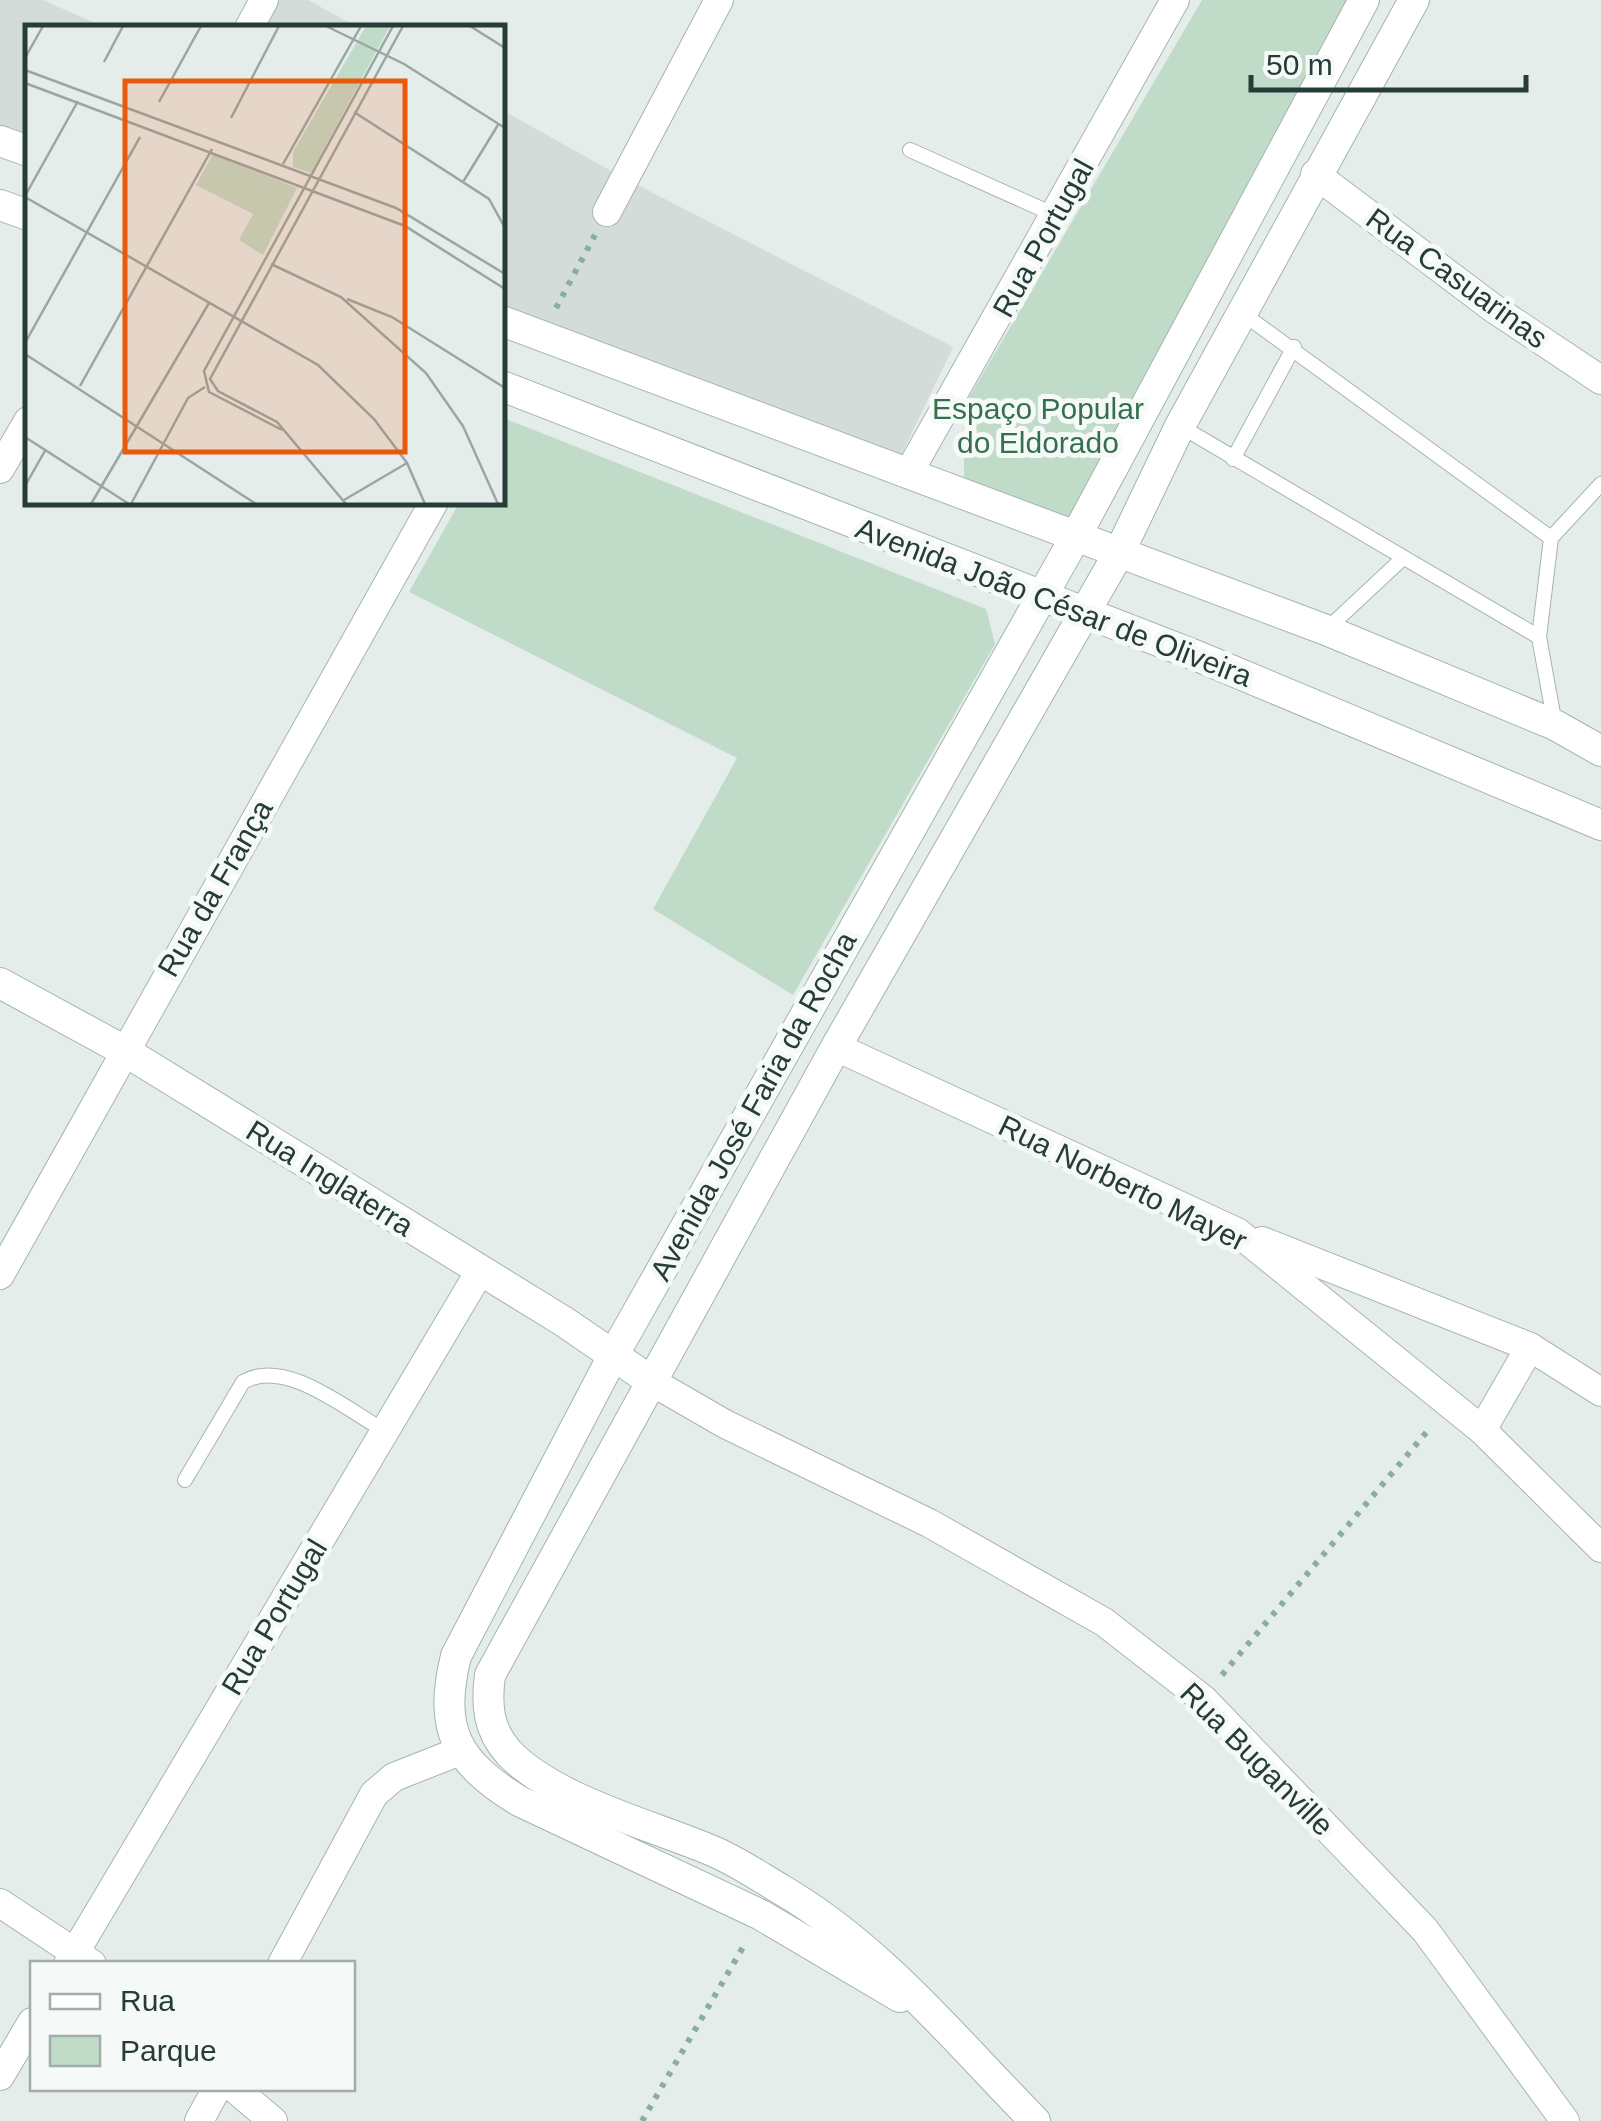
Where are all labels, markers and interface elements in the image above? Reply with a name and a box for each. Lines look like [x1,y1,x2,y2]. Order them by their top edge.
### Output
inset map [25,25,505,505]
scale bar [1251,30,1526,92]
text: 50 m [1266,48,1333,81]
street label: Rua Portugal [986,153,1100,323]
street label: Rua Casuarinas [1360,201,1554,355]
park label: Espaço Popular do Eldorado [932,392,1144,459]
street label: Avenida João César de Oliveira [851,511,1257,693]
street label: Rua da França [151,794,279,982]
street label: Avenida José Faria da Rocha [643,926,863,1286]
street label: Rua Norberto Mayer [994,1109,1252,1257]
street label: Rua Inglaterra [241,1114,420,1243]
street label: Rua Portugal [215,1533,333,1701]
street label: Rua Buganville [1174,1676,1340,1842]
legend [30,1961,355,2091]
text: Rua [120,1984,175,2017]
text: Parque [120,2034,217,2067]

